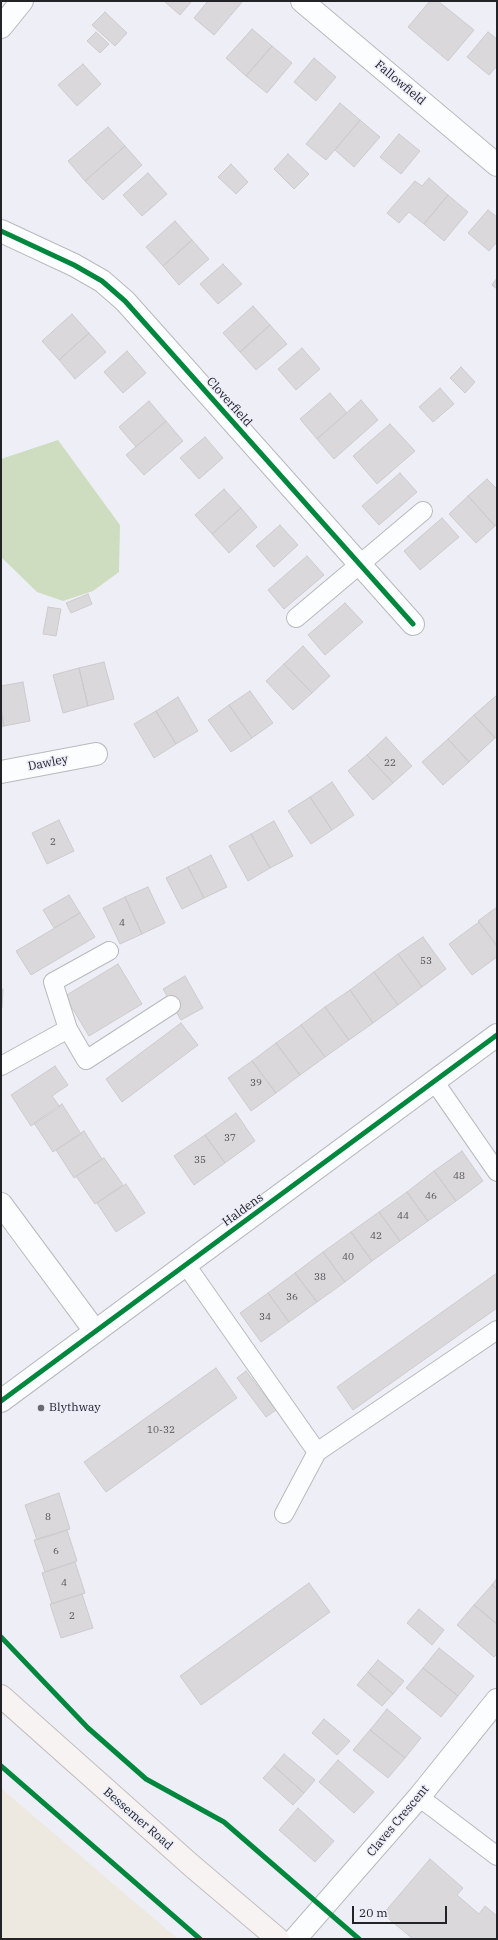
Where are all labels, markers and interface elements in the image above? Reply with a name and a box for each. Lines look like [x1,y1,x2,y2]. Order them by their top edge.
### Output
street label: Fallowfield [372,58,428,108]
street label: Cloverfield [203,374,255,430]
street label: Dawley [27,752,69,774]
house number: 22 [384,757,396,769]
house number: 2 [50,836,56,848]
house number: 4 [119,917,125,929]
house number: 53 [420,955,432,967]
house number: 39 [250,1077,262,1089]
house number: 37 [224,1132,236,1144]
house number: 35 [194,1154,206,1166]
house number: 48 [453,1170,465,1182]
street label: Haldens [220,1190,266,1230]
house number: 46 [425,1190,437,1202]
house number: 44 [397,1210,409,1222]
house number: 42 [370,1230,382,1242]
house number: 40 [342,1251,354,1263]
house number: 38 [314,1271,326,1283]
house number: 36 [286,1291,298,1303]
house number: 34 [259,1311,271,1323]
place label: Blythway [49,1401,101,1415]
marker: Blythway [36,1403,46,1413]
house number: 10-32 [147,1424,175,1436]
house number: 8 [45,1511,51,1523]
house number: 6 [53,1545,59,1557]
house number: 4 [61,1577,67,1589]
house number: 2 [69,1610,75,1622]
street label: Claves Crescent [364,1782,432,1860]
street label: Bessemer Road [100,1785,176,1853]
scale bar [354,1898,449,1924]
text: 20 m [359,1905,388,1920]

